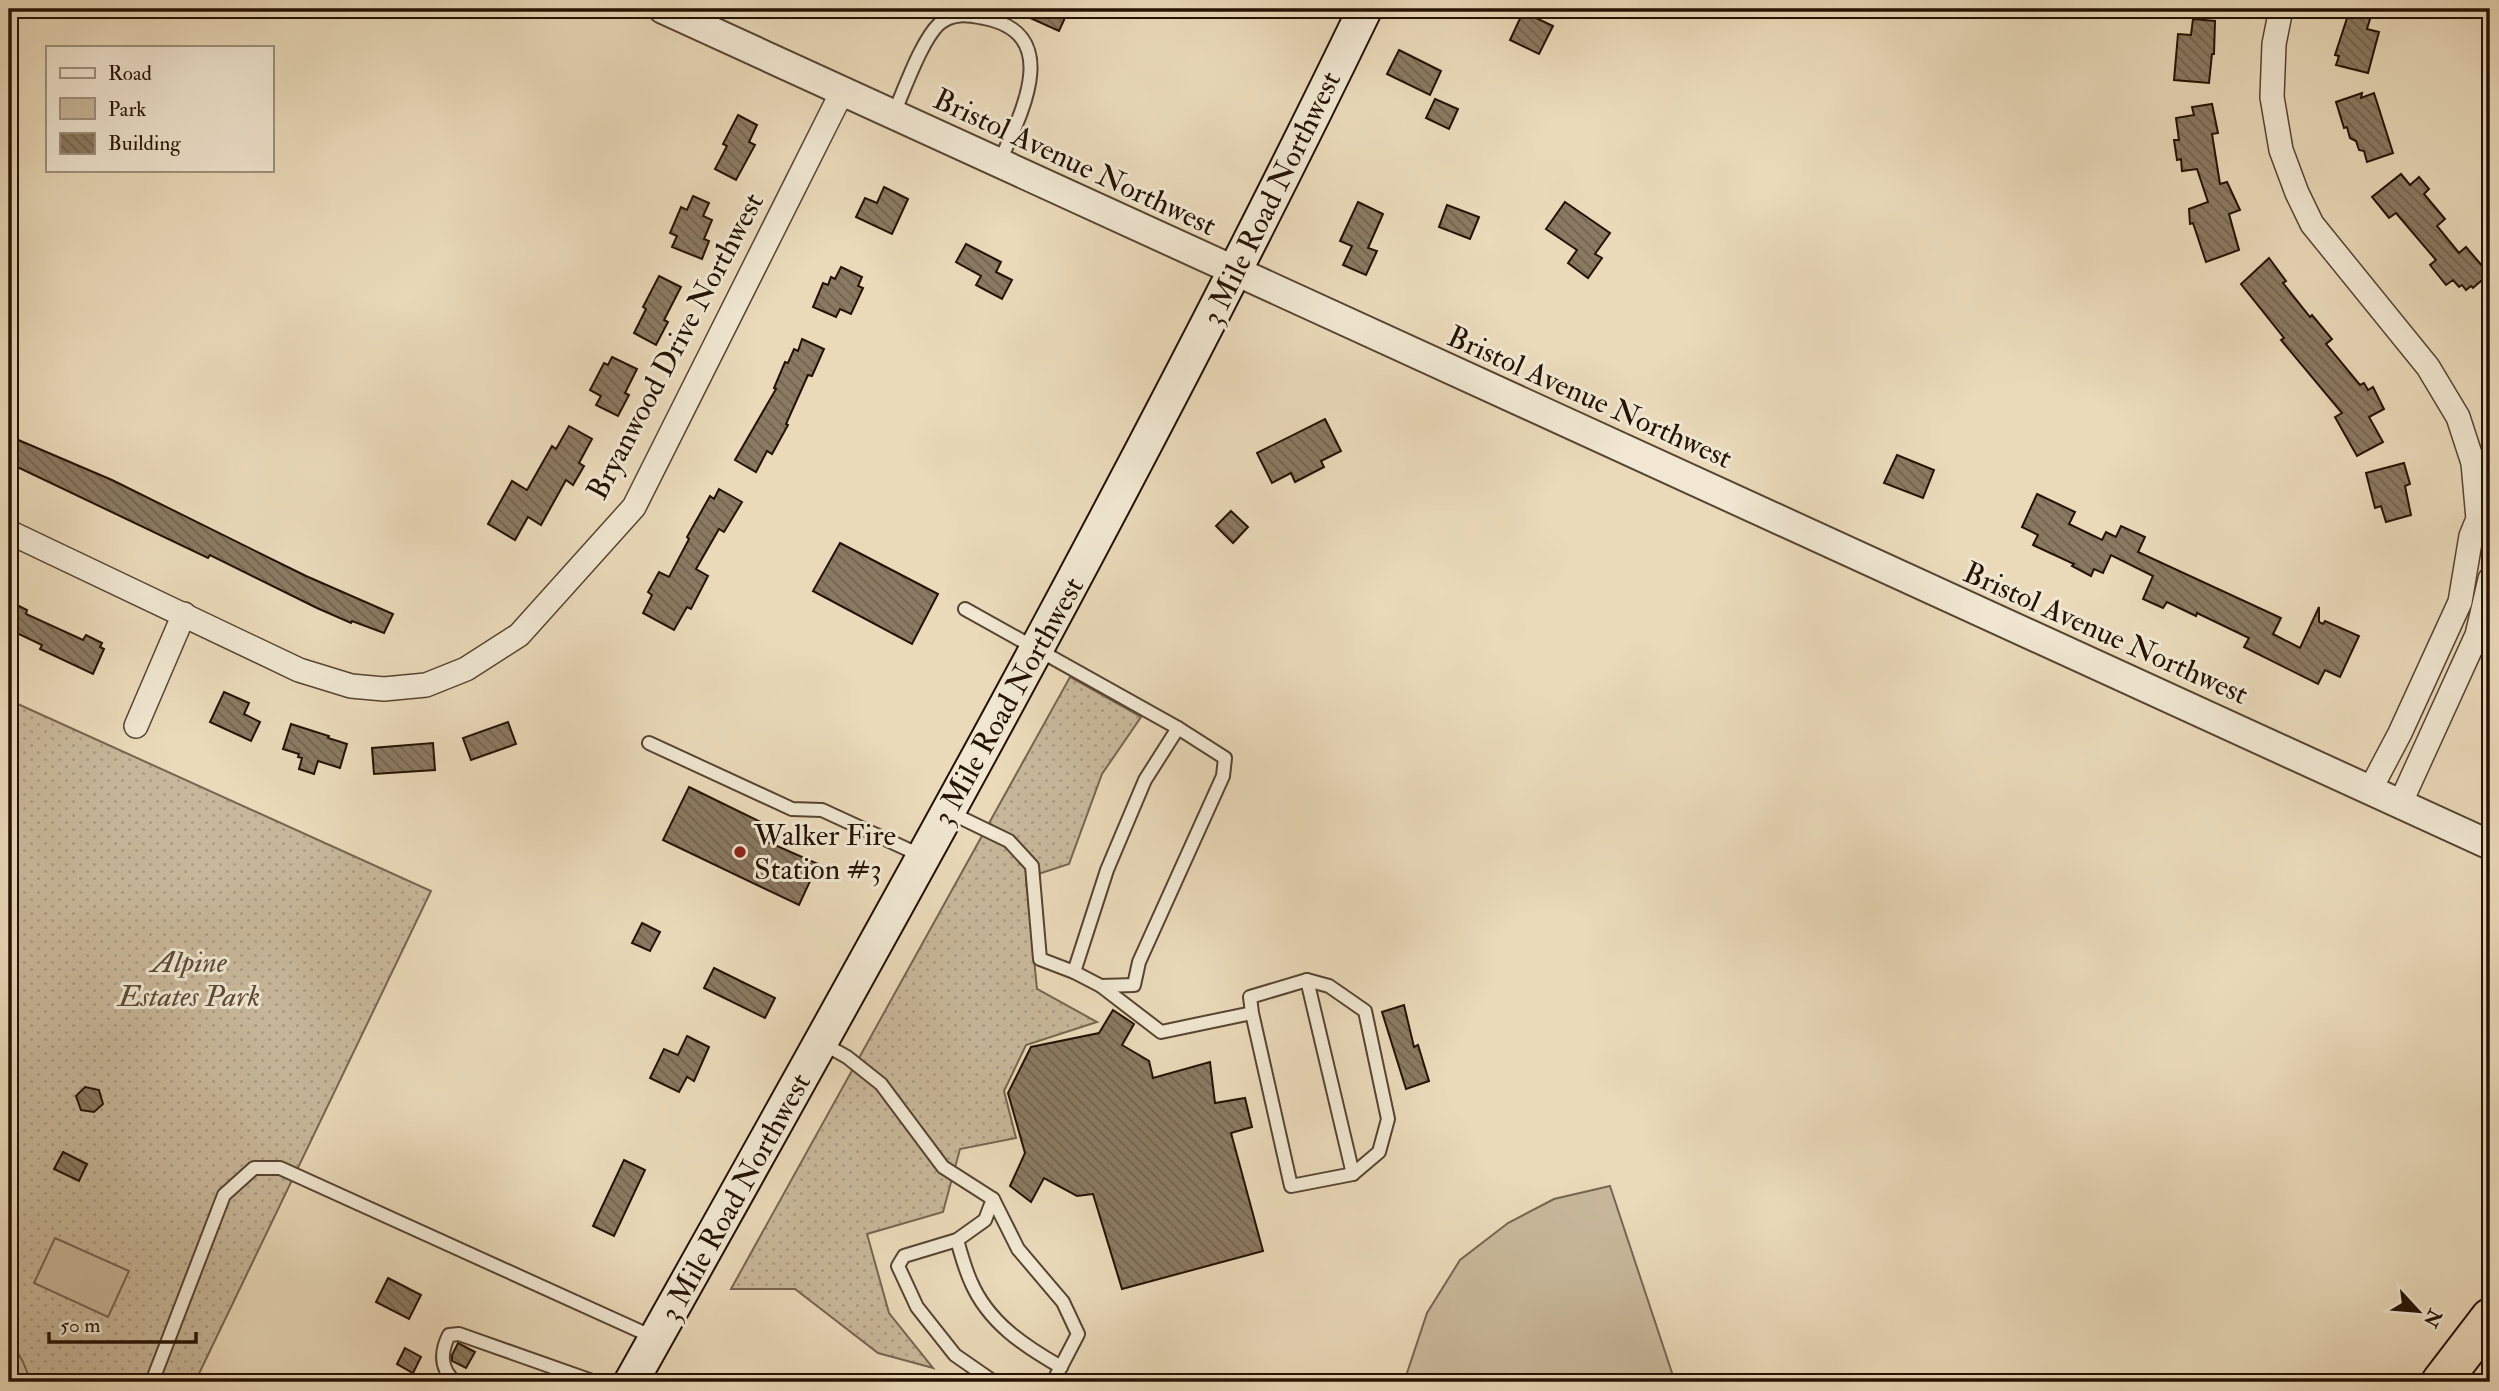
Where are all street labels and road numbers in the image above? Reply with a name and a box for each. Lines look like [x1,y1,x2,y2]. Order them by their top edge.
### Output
street label: 3 Mile Road Northwest [1194,65,1349,331]
street label: Bristol Avenue Northwest [928,81,1222,244]
street label: Bryanwood Drive Northwest [579,186,772,506]
street label: Bristol Avenue Northwest [1442,318,1738,477]
street label: Bristol Avenue Northwest [1958,554,2254,713]
street label: 3 Mile Road Northwest [925,570,1092,832]
street label: 3 Mile Road Northwest [652,1066,819,1328]

